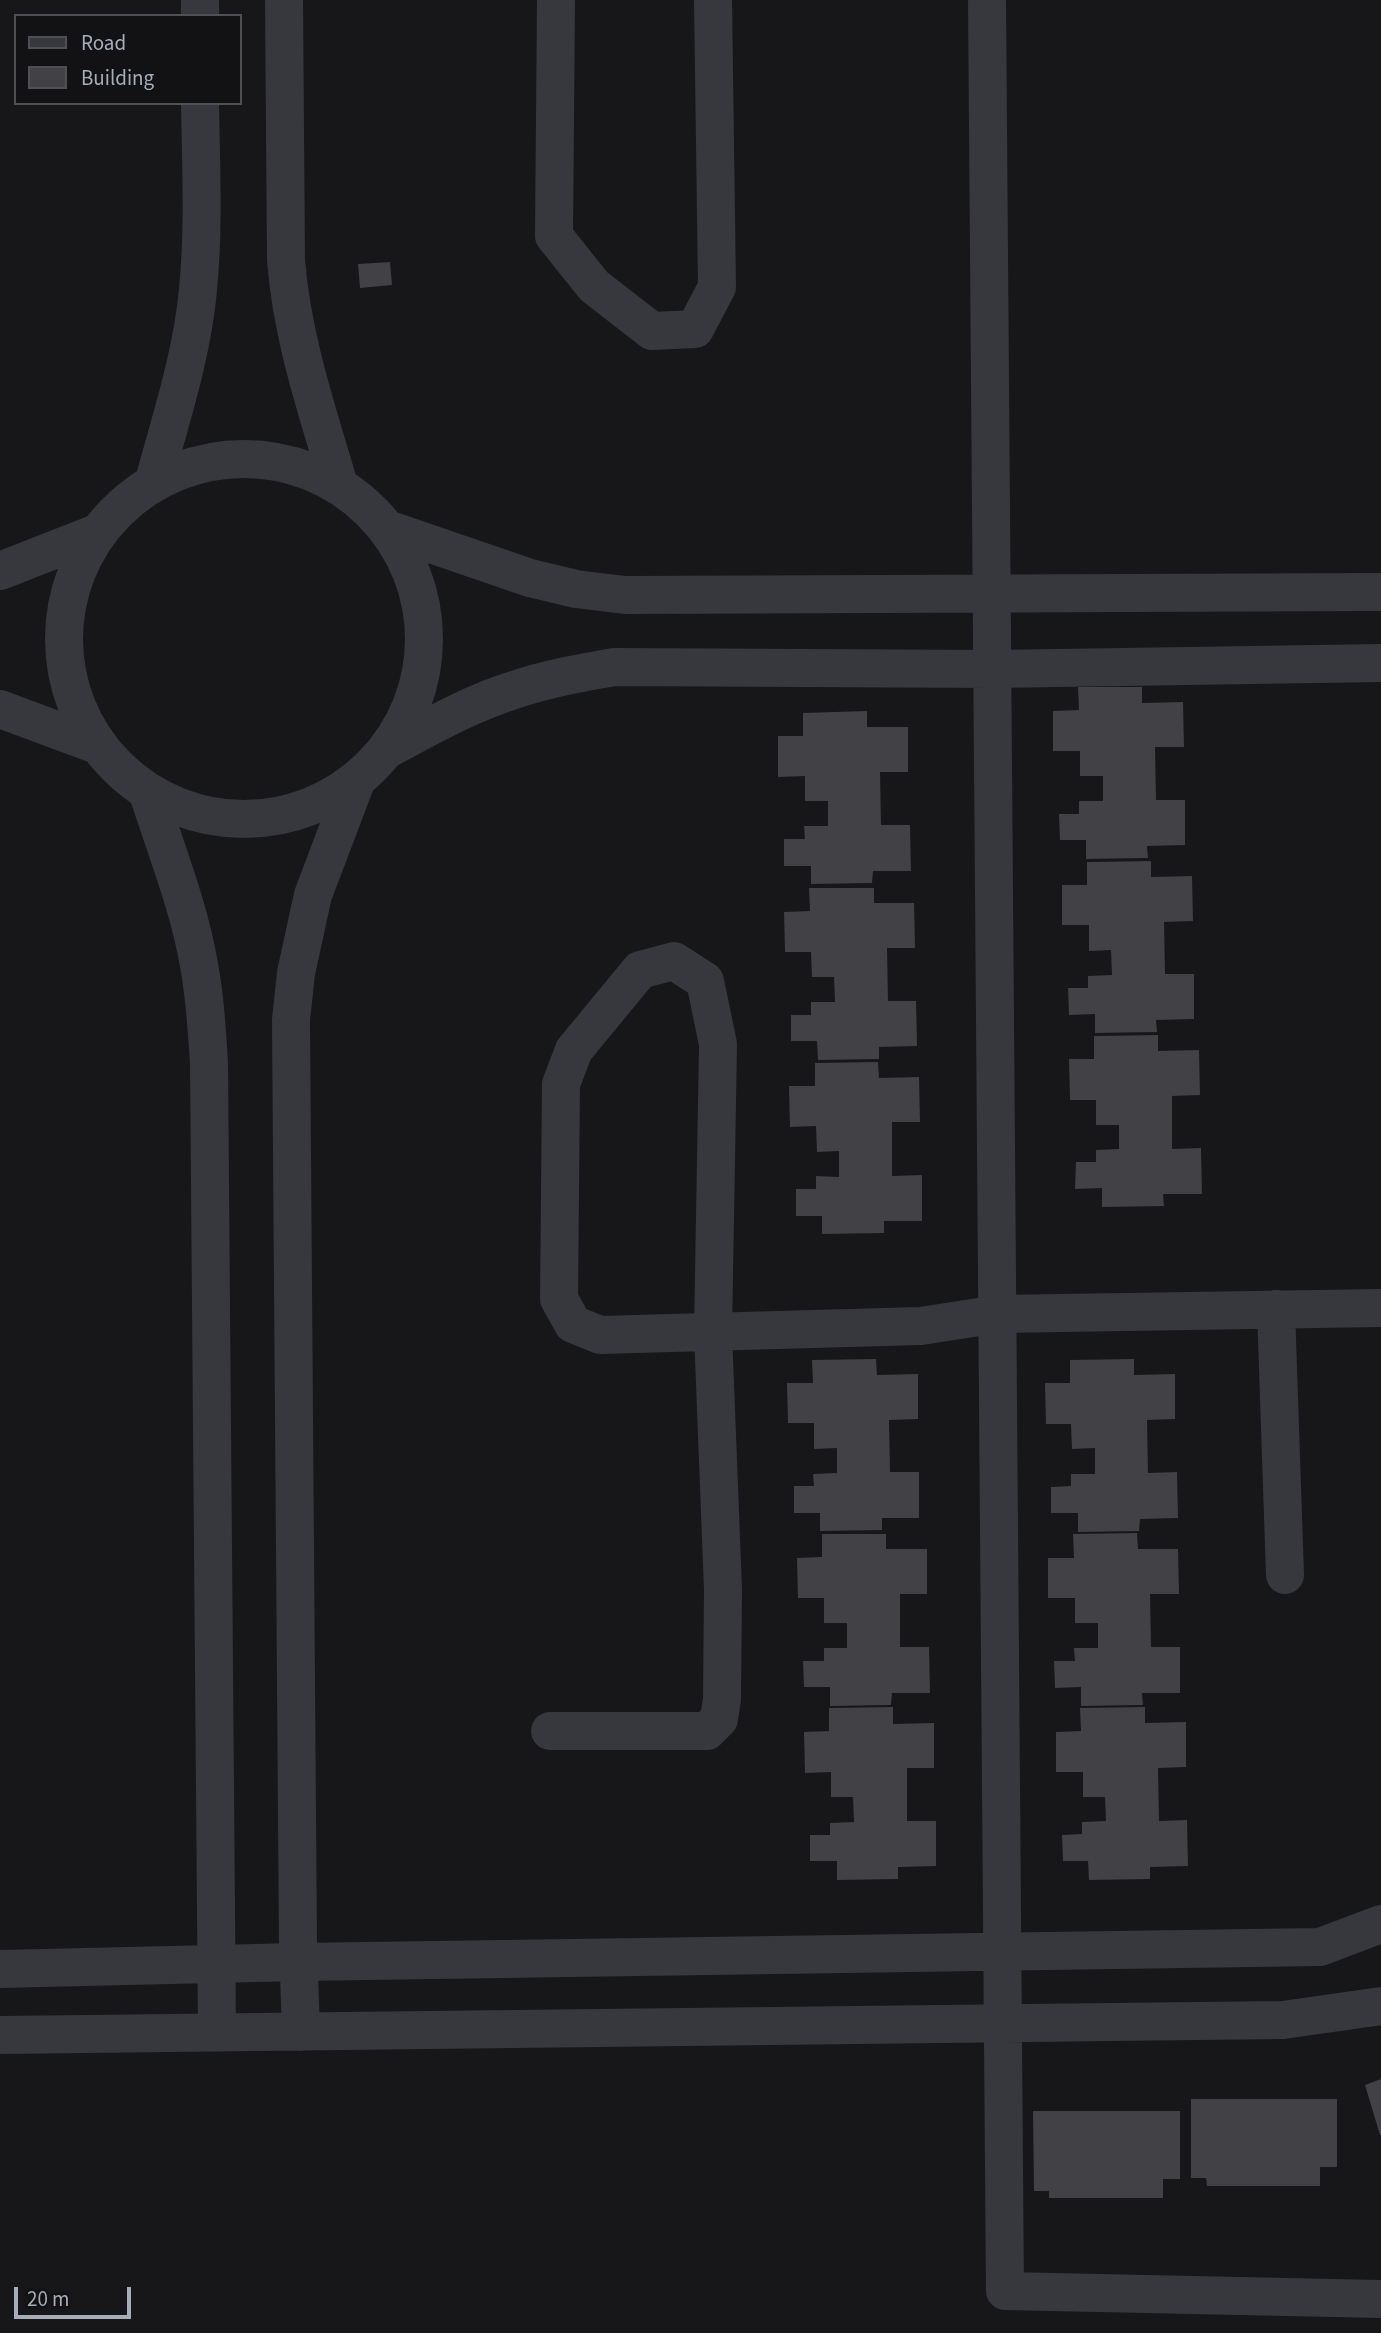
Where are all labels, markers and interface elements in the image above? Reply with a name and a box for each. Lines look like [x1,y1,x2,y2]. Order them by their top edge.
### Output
legend [14,14,242,105]
text: Road [81,28,126,58]
text: Building [81,63,154,93]
scale bar [18,2274,135,2318]
text: 20 m [27,2284,69,2314]

